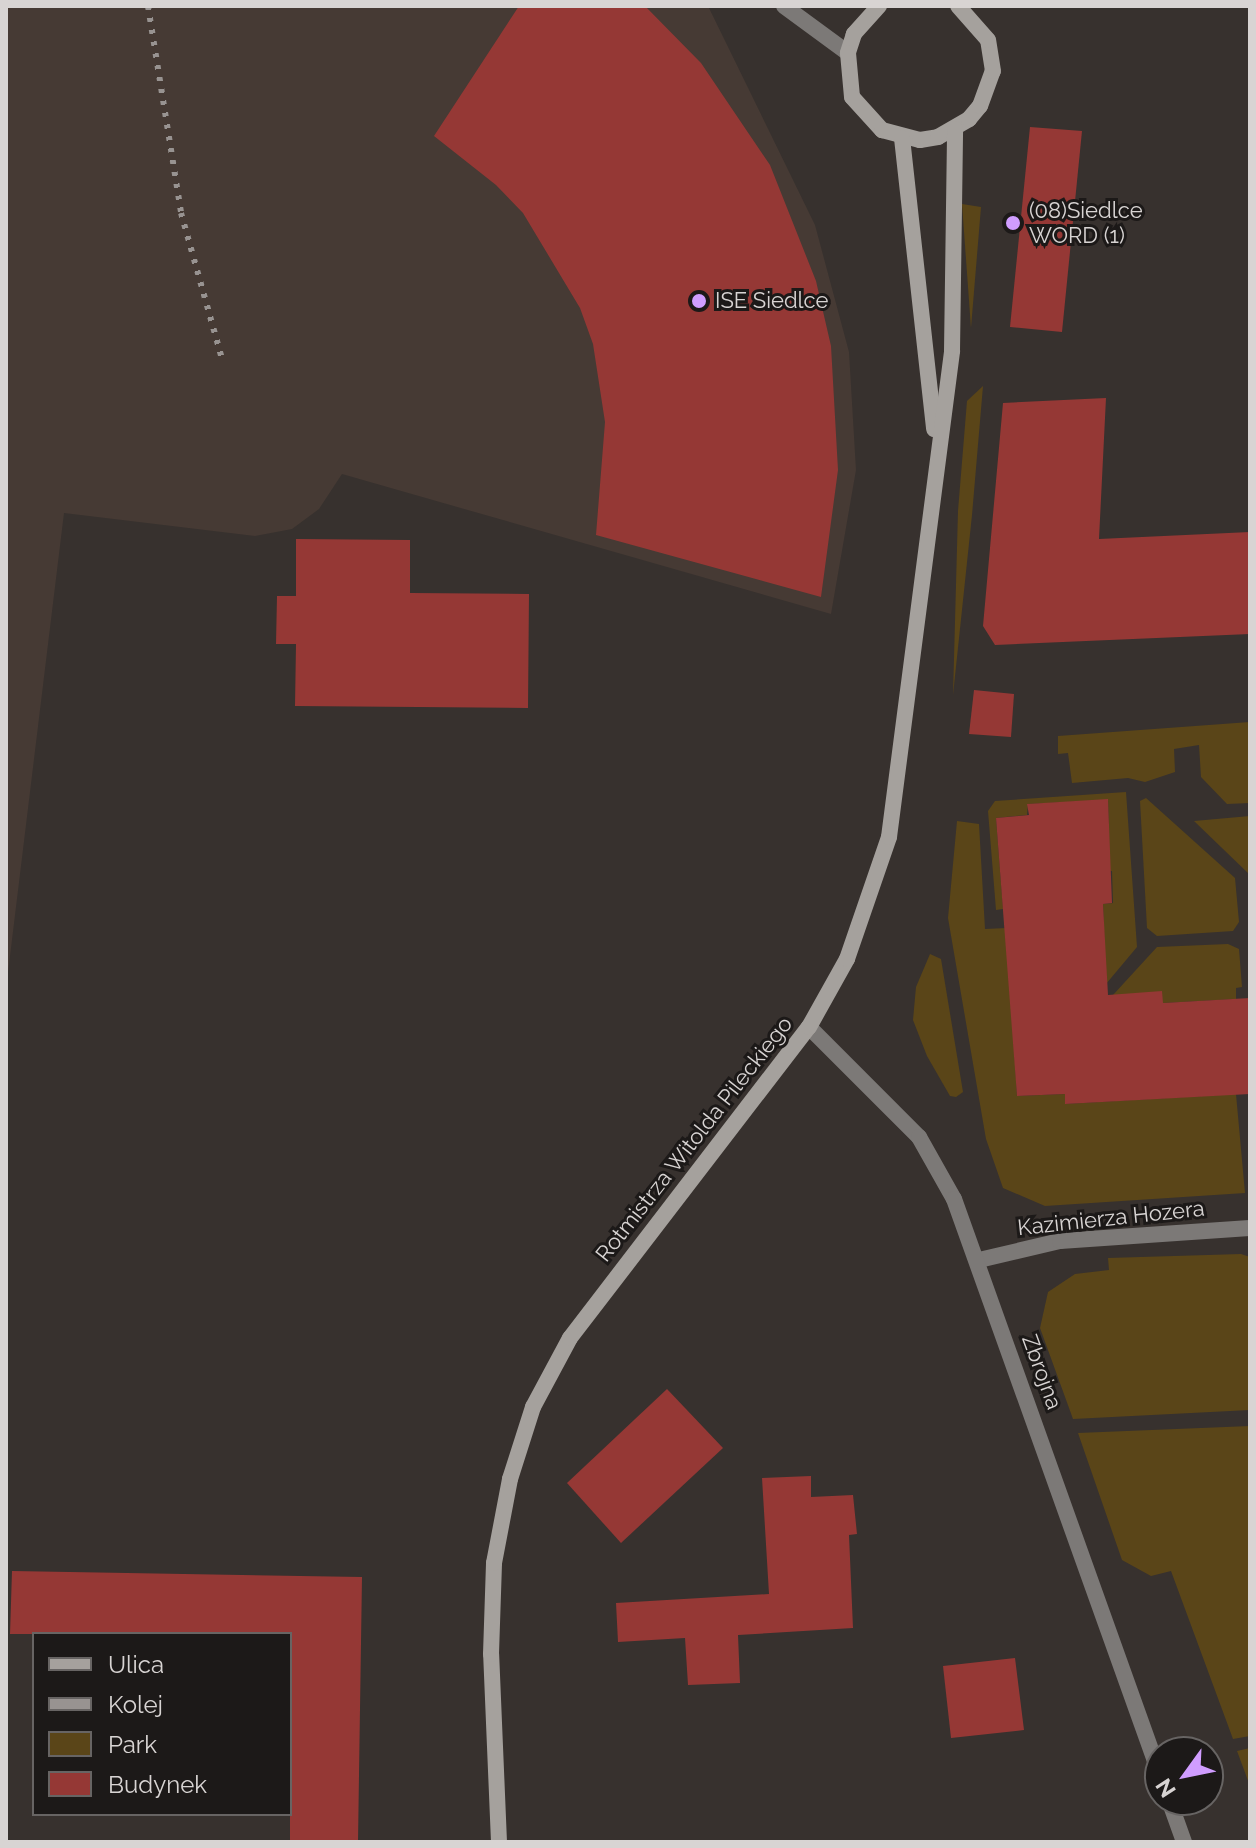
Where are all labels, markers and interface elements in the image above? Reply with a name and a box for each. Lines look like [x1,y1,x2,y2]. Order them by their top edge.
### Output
place label: (08)Siedlce WORD (1) [1029,197,1143,248]
marker: (08)Siedlce WORD (1) [1004,214,1022,232]
place label: ISE Siedlce [715,288,828,314]
marker: ISE Siedlce [690,292,708,310]
street label: Rotmistrza Witolda Pileckiego [590,1011,798,1267]
street label: Kazimierza Hozera [1016,1195,1206,1241]
street label: Zbrojna [1016,1331,1068,1413]
legend [32,1632,292,1816]
text: Ulica [108,1650,164,1679]
text: Kolej [108,1690,163,1719]
text: Park [108,1730,157,1759]
north arrow [1144,1736,1224,1816]
text: Budynek [108,1770,207,1799]
text: N [1150,1774,1181,1802]

